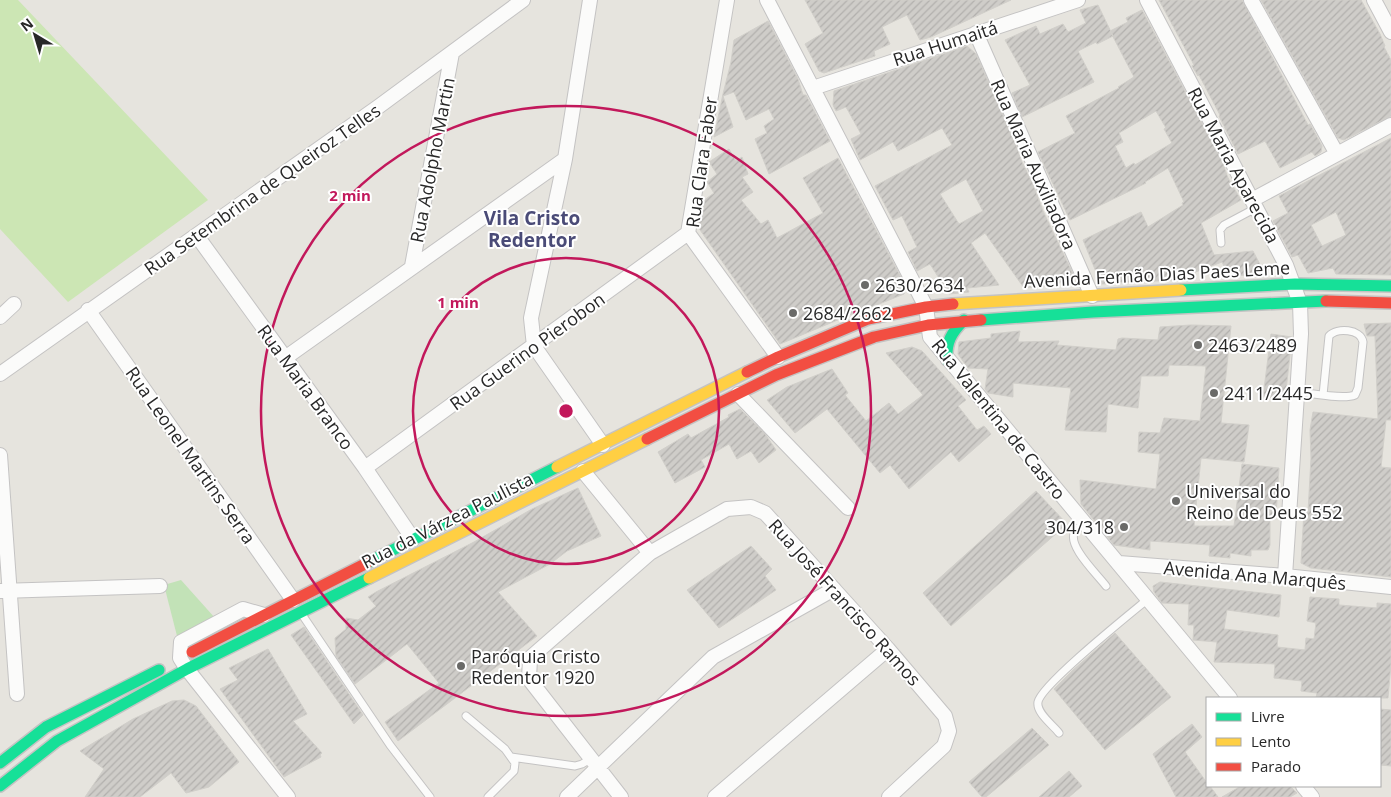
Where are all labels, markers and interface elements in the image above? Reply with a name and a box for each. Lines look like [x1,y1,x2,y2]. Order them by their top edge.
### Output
north arrow [10,10,60,60]
text: N [16,13,37,35]
street label: Rua Humaitá [890,15,1000,71]
street label: Rua Adolpho Martin [404,75,460,245]
street label: Rua Maria Auxiliadora [986,75,1082,253]
street label: Rua Maria Aparecida [1183,83,1285,247]
street label: Rua Clara Faber [680,94,722,229]
street label: Rua Setembrina de Queiroz Telles [139,98,385,280]
text: 2 min [329,185,371,205]
district label: Vila Cristo Redentor [484,205,580,253]
street label: Avenida Fernão Dias Paes Leme [1023,255,1291,293]
place label: 2630/2634 [875,273,964,297]
marker: 2630/2634 [859,279,871,291]
street label: Rua Guerino Pierobon [445,287,609,415]
text: 1 min [437,292,479,312]
place label: 2684/2662 [803,301,892,325]
marker: 2684/2662 [787,307,799,319]
street label: Rua Maria Branco [252,320,360,454]
place label: 2463/2489 [1208,333,1297,357]
street label: Rua Valentina de Castro [927,334,1071,504]
marker: 2463/2489 [1192,339,1204,351]
street label: Rua Leonel Martins Serra [121,362,261,548]
place label: 2411/2445 [1224,381,1313,405]
marker: 2411/2445 [1208,387,1220,399]
centre of rings [557,402,575,420]
street label: Rua da Várzea Paulista [357,466,537,574]
place label: Universal do Reino de Deus 552 [1186,479,1342,524]
marker: Universal do Reino de Deus 552 [1170,495,1182,507]
street label: Rua José Francisco Ramos [764,513,926,691]
place label: 304/318 [1046,515,1114,539]
marker: 304/318 [1118,521,1130,533]
street label: Avenida Ana Marquês [1163,555,1347,595]
place label: Paróquia Cristo Redentor 1920 [471,644,600,689]
marker: Paróquia Cristo Redentor 1920 [455,660,467,672]
legend [1206,697,1381,787]
text: Livre [1251,706,1285,726]
text: Lento [1251,731,1291,751]
text: Parado [1251,756,1301,776]

